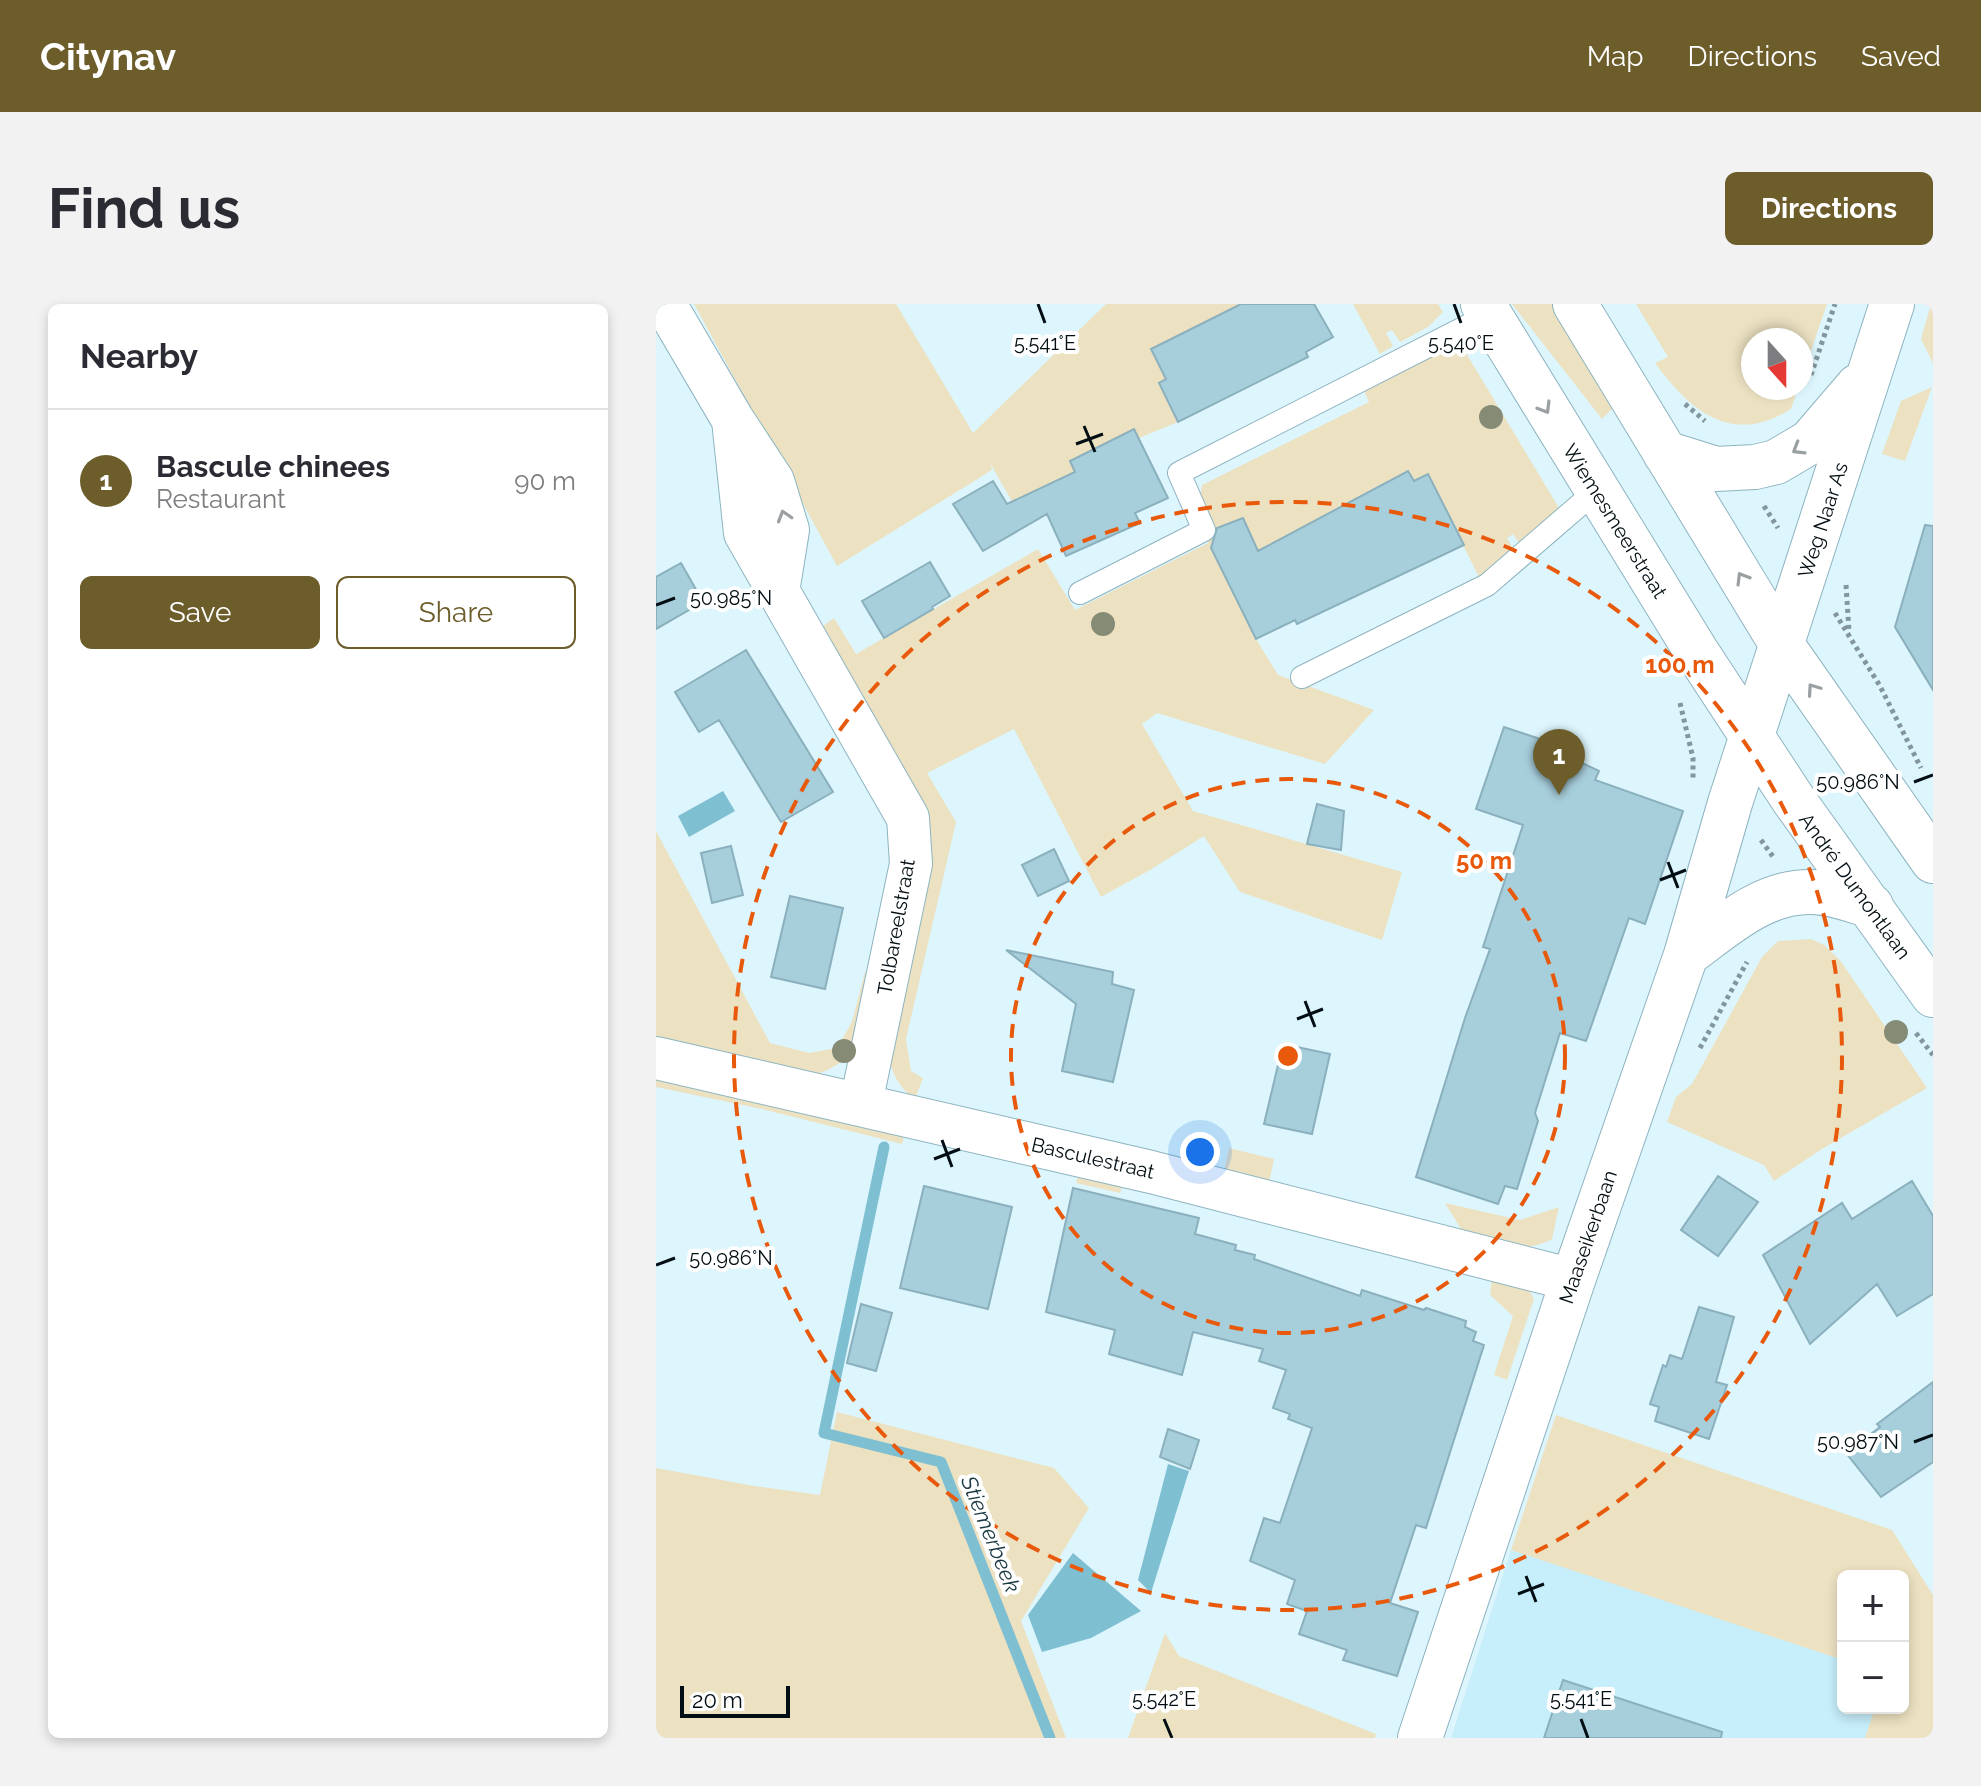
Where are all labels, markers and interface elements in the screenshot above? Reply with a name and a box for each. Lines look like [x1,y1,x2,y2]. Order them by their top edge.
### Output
text: Citynav [40,34,176,79]
text: Map [1587,40,1644,73]
text: Directions [1688,40,1817,73]
text: Saved [1861,40,1941,73]
button: Directions [1725,172,1933,245]
text: Find us [48,175,240,241]
north arrow [1741,328,1813,400]
text: 5.541°E [1014,331,1076,355]
text: 5.540°E [1428,331,1494,355]
text: Nearby [80,336,198,376]
one-way arrow [1536,399,1551,413]
street label: Wiemesmeerstraat [1558,439,1672,603]
one-way arrow [1792,439,1807,455]
text: Bascule chinees [156,449,390,484]
street label: Weg Naar As [1793,459,1853,581]
text: 1 [100,466,112,496]
text: 90 m [514,466,576,496]
text: Restaurant [156,484,286,514]
one-way arrow [777,509,793,523]
one-way arrow [1736,572,1751,587]
button: Save [80,576,320,649]
button: Share [336,576,576,649]
text: 50.985°N [690,586,772,610]
text: 100 m [1645,650,1715,679]
one-way arrow [1808,684,1823,698]
pin: 1 [1533,729,1585,795]
text: 50.986°N [1816,770,1900,794]
street label: André Dumontlaan [1794,808,1916,964]
text: 50 m [1456,846,1512,875]
street label: Tolbareelstraat [872,857,920,997]
centre of rings [1274,1042,1302,1070]
street label: Basculestraat [1029,1132,1157,1184]
your location [1180,1132,1220,1172]
street label: Maaseikerbaan [1554,1167,1622,1307]
text: 50.986°N [689,1246,773,1270]
text: 50.987°N [1817,1430,1899,1454]
water label: Stiemerbeek [955,1471,1026,1596]
map controls [1837,1570,1909,1714]
button: + [1837,1570,1909,1642]
button: − [1837,1642,1909,1714]
scale bar [680,1682,790,1718]
text: 20 m [692,1687,743,1713]
text: 5.542°E [1132,1687,1196,1711]
text: 5.541°E [1550,1687,1612,1711]

